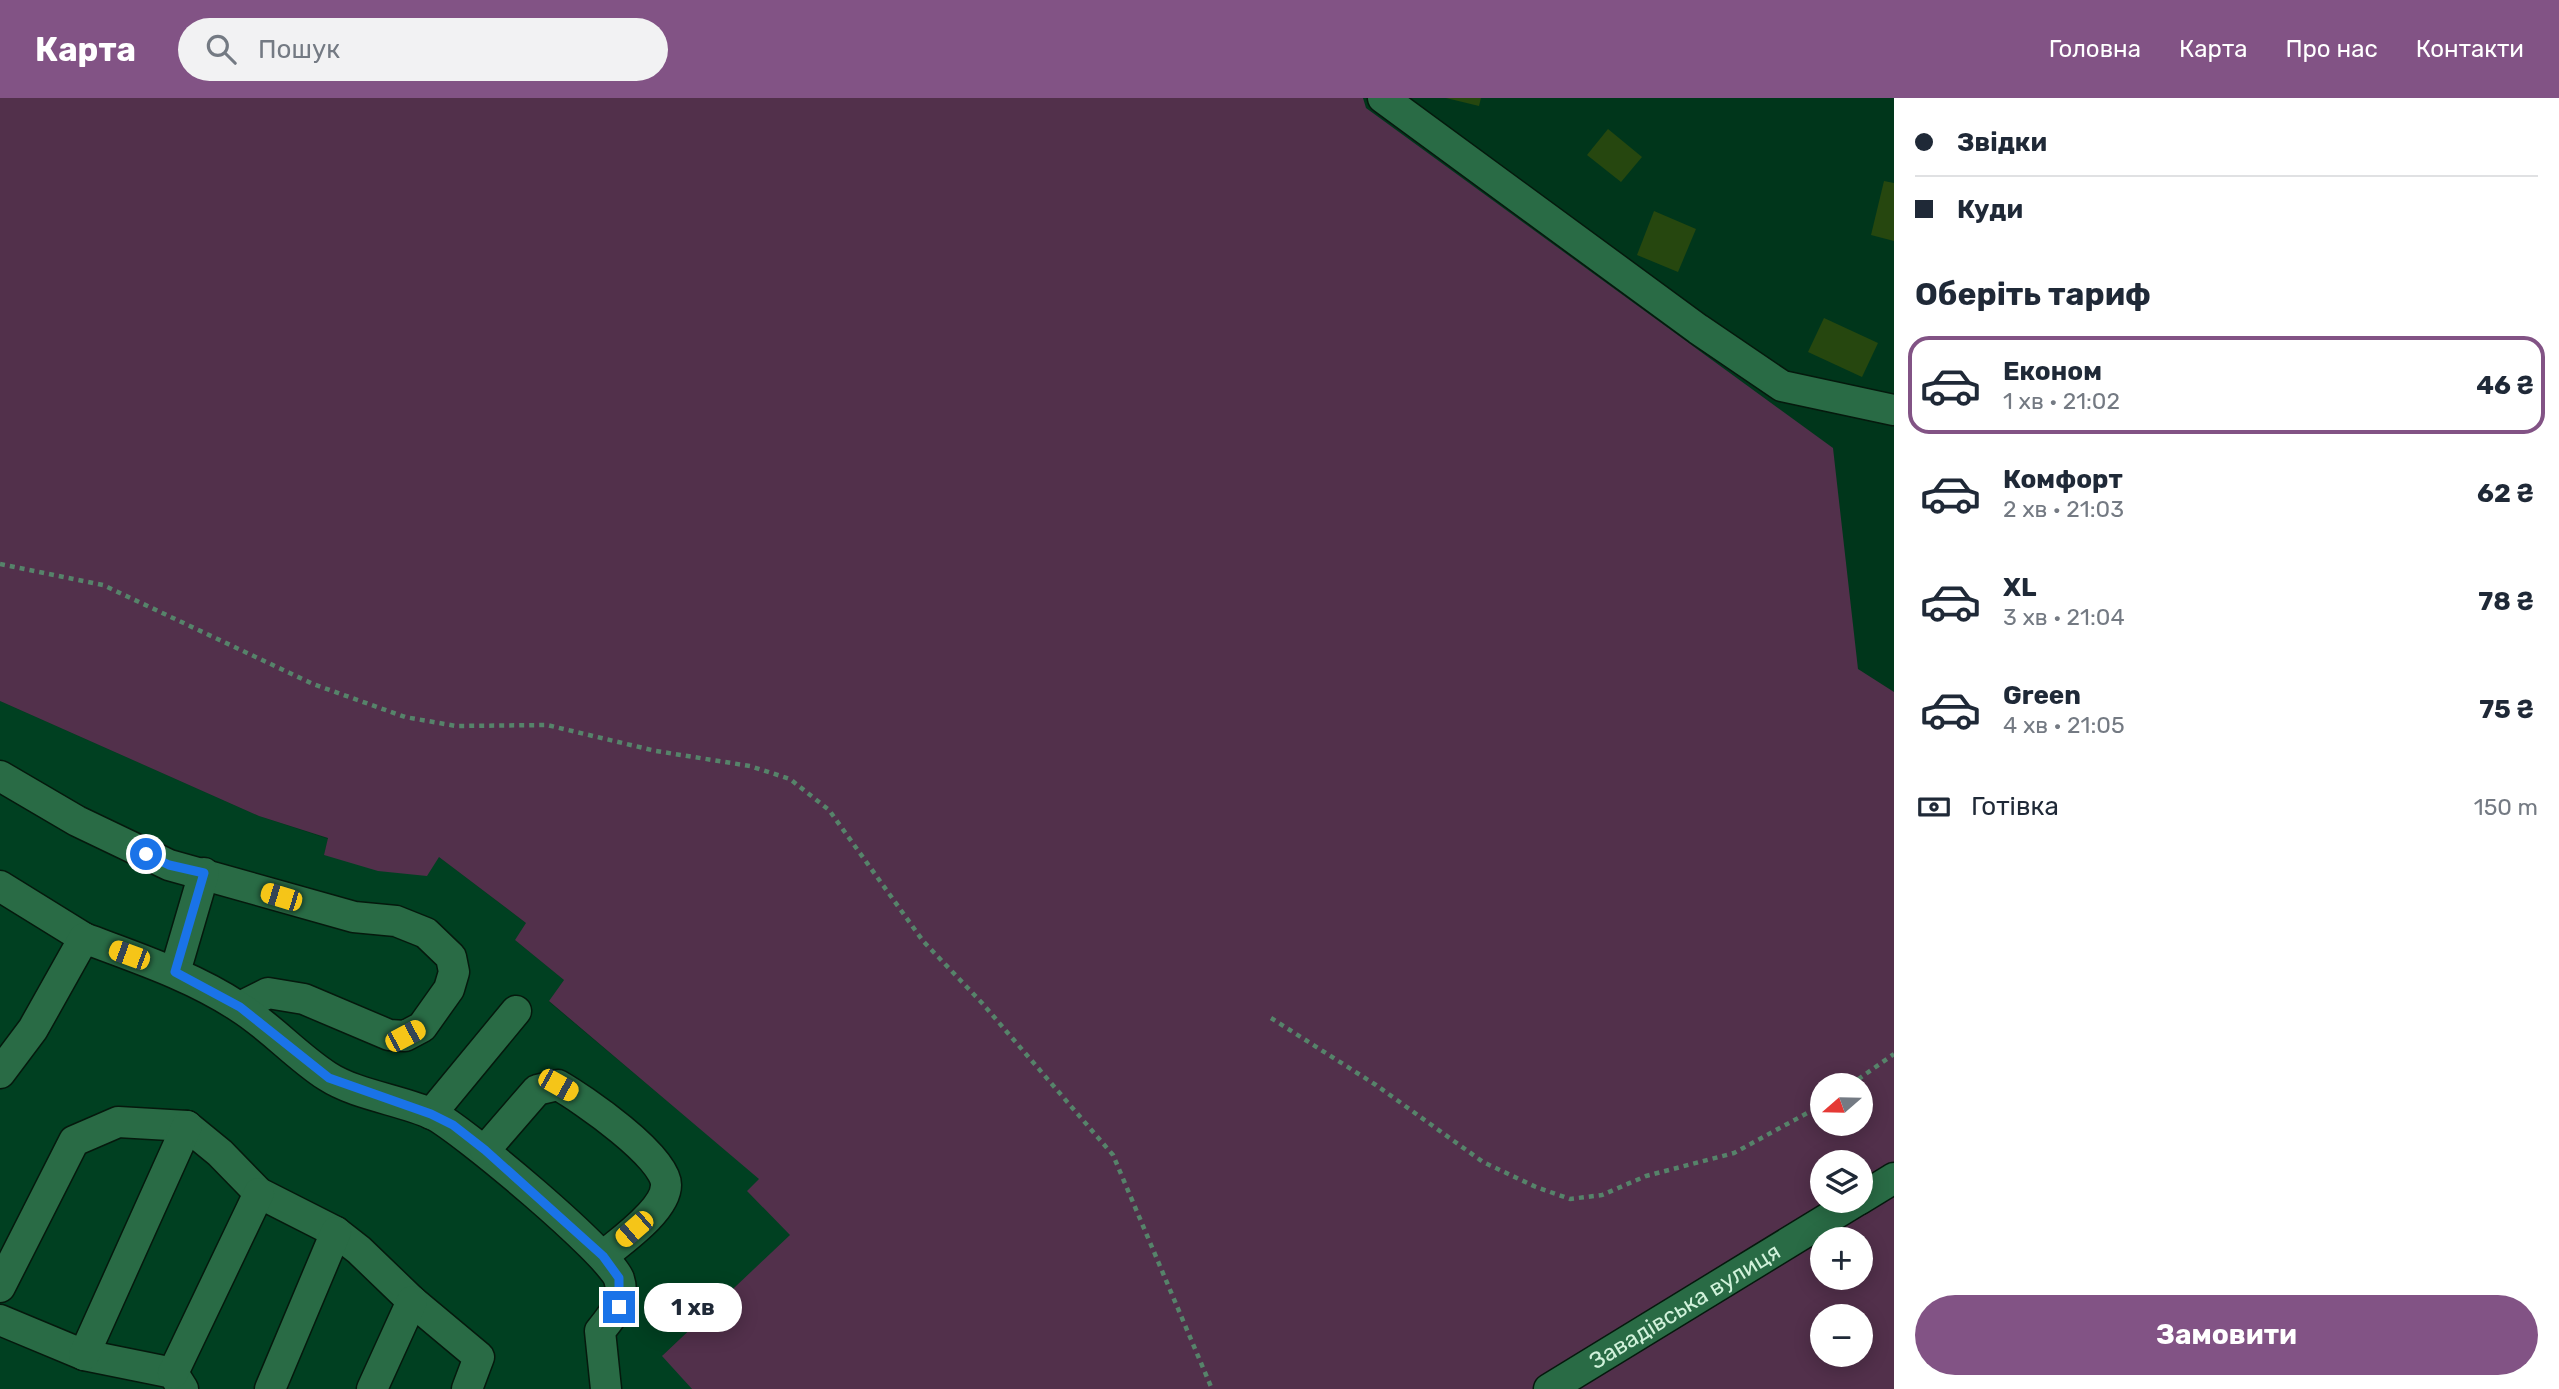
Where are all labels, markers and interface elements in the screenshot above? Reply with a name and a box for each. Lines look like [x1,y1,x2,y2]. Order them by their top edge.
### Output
search box [178,18,668,81]
text: Карта [35,30,136,69]
icon: search [202,30,240,68]
text: Пошук [258,34,340,65]
text: Головна [2049,35,2141,63]
text: Карта [2179,35,2247,63]
text: Про нас [2285,35,2378,63]
text: Контакти [2416,35,2524,63]
text: Звідки [1957,127,2047,158]
text: Куди [1957,194,2023,225]
text: Оберіть тариф [1915,275,2151,313]
icon: car [1919,354,1982,417]
text: Економ [2003,356,2102,387]
text: 46 ₴ [2476,370,2534,401]
text: 1 хв · 21:02 [2003,387,2120,415]
icon: car [1919,462,1982,525]
text: Комфорт [2003,464,2123,495]
text: 62 ₴ [2477,478,2534,509]
text: 2 хв · 21:03 [2003,495,2124,523]
icon: car [1919,570,1982,633]
text: XL [2003,572,2036,603]
text: 78 ₴ [2478,586,2534,617]
text: 3 хв · 21:04 [2003,603,2125,631]
icon: car [1919,678,1982,741]
text: Green [2003,680,2081,711]
text: 75 ₴ [2479,694,2534,725]
text: 4 хв · 21:05 [2003,711,2125,739]
icon: cash [1915,788,1953,826]
text: Готівка [1971,791,2059,822]
text: 150 m [2474,793,2538,821]
route start [130,838,162,870]
car [258,881,305,913]
car [106,938,153,972]
car [382,1017,429,1055]
car [535,1066,582,1104]
north arrow [1810,1073,1872,1136]
map controls [1810,1073,1873,1367]
button: layers [1810,1150,1873,1213]
car [612,1207,657,1251]
button: + [1810,1227,1873,1290]
street label: Завадівська вулиця [1584,1237,1785,1375]
callout: 1 хв [644,1282,742,1332]
route end [603,1291,635,1323]
text: 1 хв [671,1293,715,1321]
button: Замовити [1915,1295,2538,1375]
button: − [1810,1304,1873,1367]

